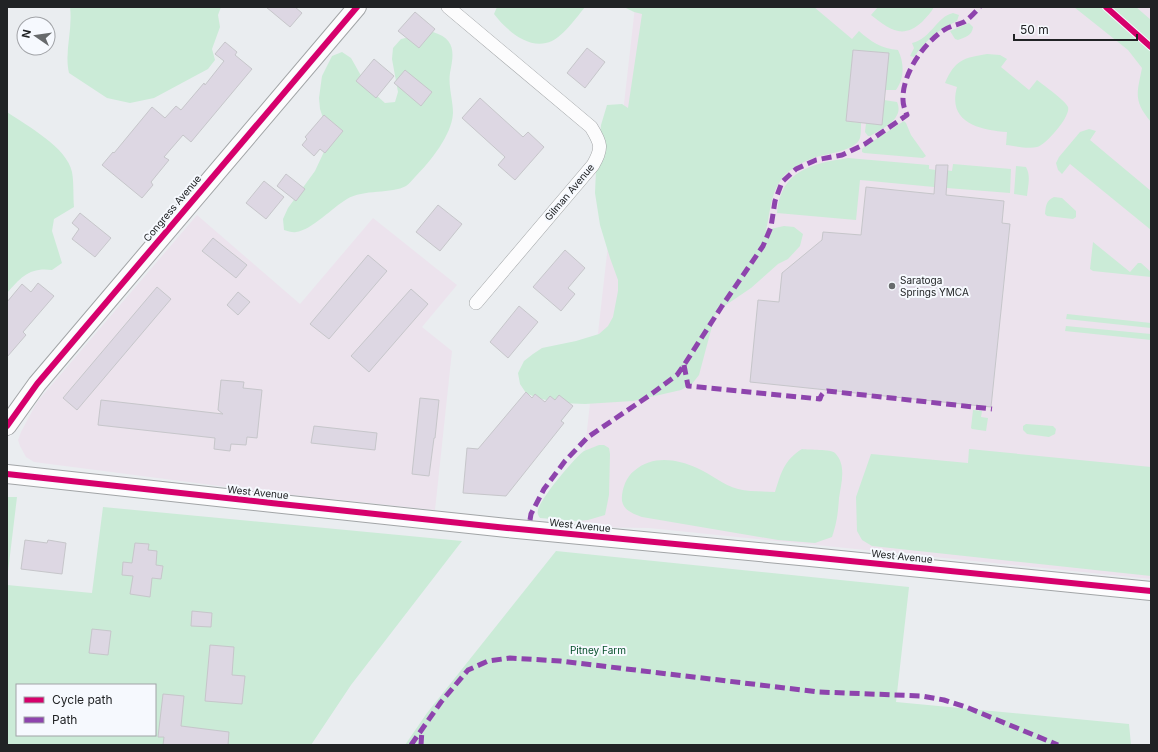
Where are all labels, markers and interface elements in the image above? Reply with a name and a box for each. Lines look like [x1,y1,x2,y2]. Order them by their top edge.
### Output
north arrow [16,16,56,56]
scale bar [1014,16,1137,42]
text: 50 m [1020,22,1049,37]
text: N [18,28,34,39]
street label: Gilman Avenue [542,161,596,223]
street label: Congress Avenue [141,172,203,244]
place label: Saratoga Springs YMCA [900,274,969,298]
marker: Saratoga Springs YMCA [887,281,897,291]
street label: West Avenue [227,483,289,501]
street label: West Avenue [549,516,611,534]
street label: West Avenue [871,547,933,565]
park label: Pitney Farm [570,644,626,656]
legend [16,684,156,736]
text: Cycle path [52,692,113,707]
text: Path [52,712,77,727]

